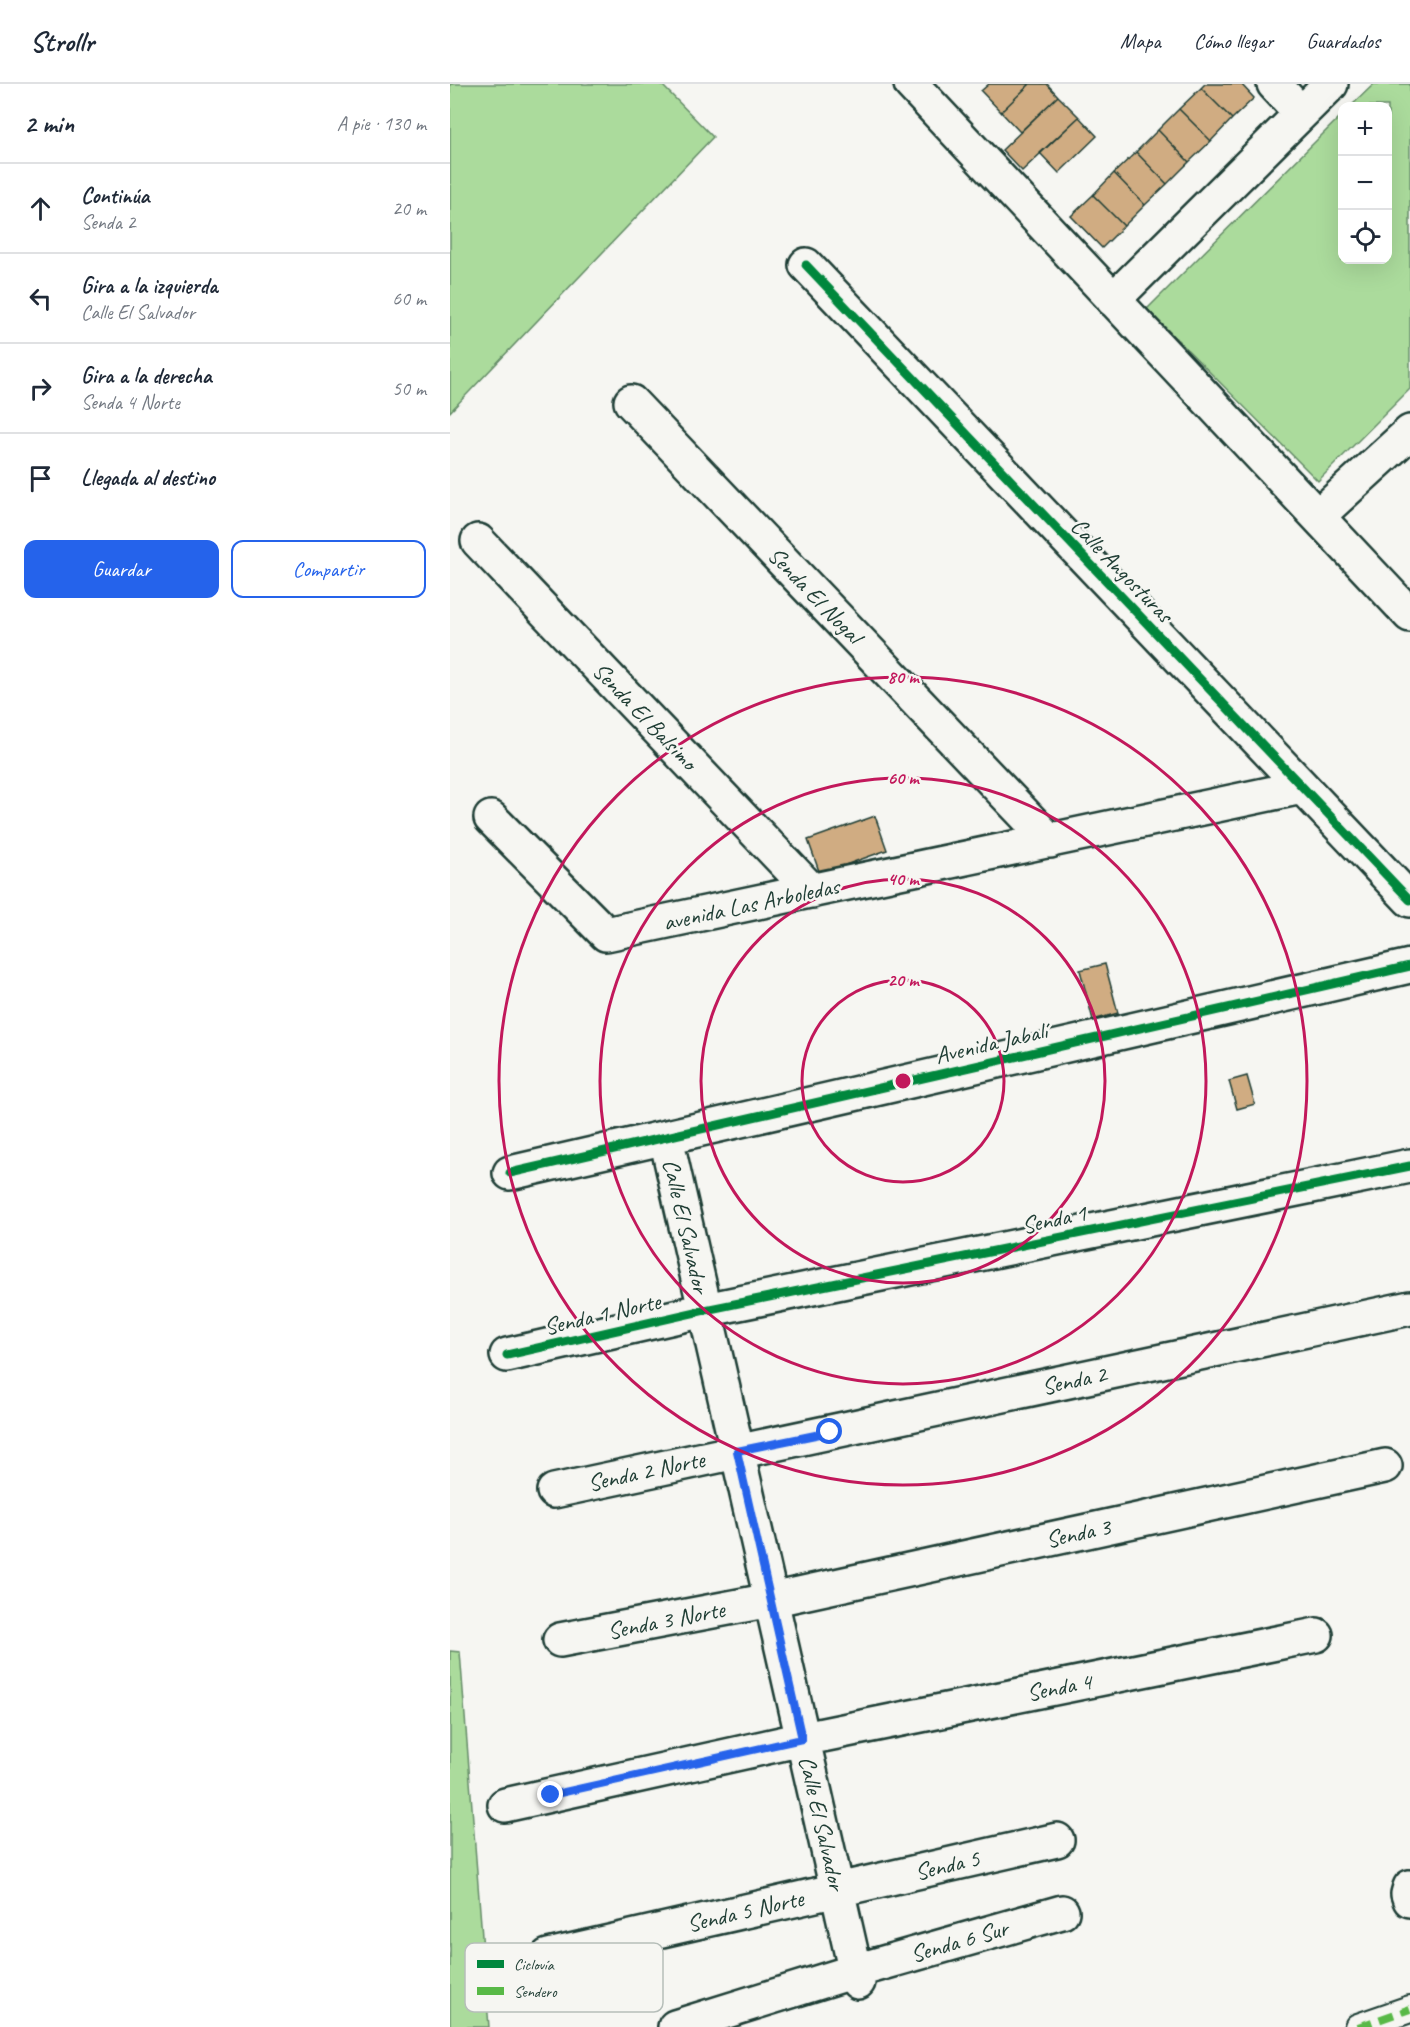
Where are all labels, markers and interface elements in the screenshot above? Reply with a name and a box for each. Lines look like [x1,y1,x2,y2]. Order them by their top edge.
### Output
text: Strollr [30,24,94,59]
text: Mapa [1120,28,1161,54]
text: Cómo llegar [1194,28,1273,54]
text: Guardados [1306,28,1380,54]
map controls [1338,102,1392,264]
button: + [1338,102,1392,156]
text: 2 min [24,107,74,140]
text: A pie · 130 m [337,111,426,136]
button: − [1338,156,1392,210]
text: Continúa [81,182,149,210]
icon: ahead [24,192,57,225]
text: 20 m [392,196,426,221]
text: Senda 2 [81,210,136,235]
button: locate [1338,210,1392,264]
text: Gira a la izquierda [81,272,218,300]
icon: left [24,282,57,315]
text: 60 m [392,286,426,311]
text: Calle El Salvador [81,300,195,325]
text: Gira a la derecha [81,362,212,390]
icon: right [24,372,57,405]
text: 50 m [392,376,426,401]
text: Senda 4 Norte [81,390,180,415]
icon: arrive [24,462,57,495]
text: Llegada al destino [81,464,215,492]
street label: Calle Angosturas [1064,511,1181,630]
button: Guardar [24,540,219,598]
button: Compartir [231,540,426,598]
street label: Senda El Nogal [761,540,871,653]
street label: Senda El Balsimo [586,656,706,778]
text: 80 m [888,666,920,688]
text: 60 m [887,767,920,789]
text: 40 m [888,868,920,890]
street label: avenida Las Arboledas [660,870,844,937]
text: 20 m [888,969,920,991]
street label: Avenida Jabalí [932,1015,1054,1070]
centre of rings [893,1071,913,1091]
street label: Calle El Salvador [656,1156,717,1298]
street label: Senda 1 [1019,1197,1090,1240]
street label: Senda 1 Norte [541,1286,665,1342]
street label: Senda 2 [1039,1358,1111,1401]
route start [816,1418,842,1444]
street label: Senda 2 Norte [585,1444,709,1498]
street label: Senda 3 [1043,1511,1115,1554]
street label: Senda 3 Norte [605,1594,729,1646]
street label: Senda 4 [1024,1666,1096,1708]
street label: Calle El Salvador [792,1753,853,1895]
route end [537,1781,563,1807]
street label: Senda 5 [912,1843,983,1887]
street label: Senda 5 Norte [684,1883,808,1939]
street label: Senda 6 Sur [907,1912,1013,1969]
legend [465,1943,663,2012]
text: Ciclovía [514,1955,555,1975]
text: Sendero [514,1982,558,2002]

